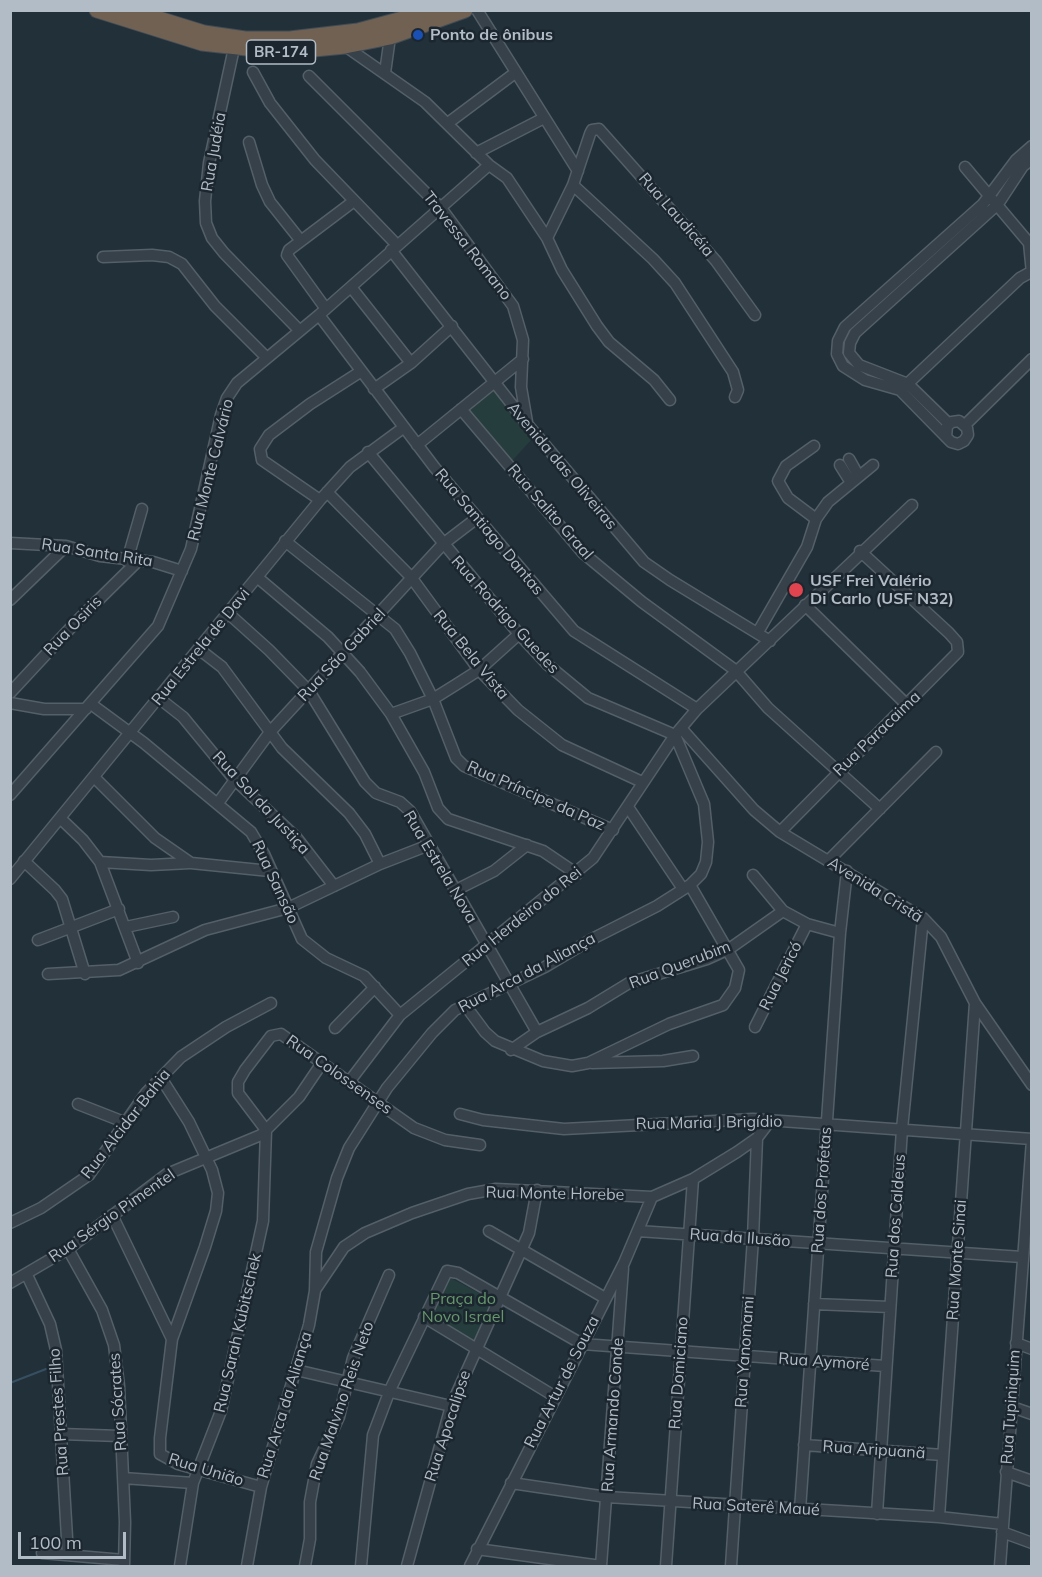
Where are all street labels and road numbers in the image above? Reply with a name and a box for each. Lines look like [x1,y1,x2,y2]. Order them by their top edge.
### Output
road number: BR-174 [246,40,316,64]
street label: Rua Judéia [198,111,230,193]
street label: Rua Laudicéia [634,169,718,261]
street label: Travessa Romano [419,188,515,304]
street label: Rua Monte Calvário [184,397,238,543]
street label: Avenida das Oliveiras [503,398,621,534]
street label: Rua Salito Graal [503,460,597,564]
street label: Rua Santiago Dantas [431,465,547,599]
street label: Rua Santa Rita [40,535,154,571]
street label: Rua Rodrigo Guedes [447,552,563,678]
street label: Rua Estrela de Davi [148,585,254,709]
street label: Rua Osiris [40,592,106,660]
street label: Rua São Gabriel [294,605,390,705]
street label: Rua Bela Vista [429,606,513,704]
street label: Rua Paracaima [829,688,925,780]
street label: Rua Sol da Justiça [208,748,314,858]
street label: Rua Príncipe da Paz [464,757,608,835]
street label: Rua Estrela Nova [399,807,481,927]
street label: Rua Sansão [247,837,303,927]
street label: Avenida Cristã [824,853,926,927]
street label: Rua Herdeiro do Rei [458,863,586,971]
street label: Rua Arca da Aliança [455,929,599,1017]
street label: Rua Querubim [627,937,733,993]
street label: Rua Jericó [756,938,806,1014]
street label: Rua Colossenses [282,1031,396,1119]
street label: Rua Alcidar Bahia [77,1065,175,1183]
street label: Rua Maria J Brigídio [635,1112,783,1134]
street label: Rua dos Profetas [808,1126,836,1254]
street label: Rua dos Caldeus [882,1153,910,1279]
street label: Rua Sérgio Pimentel [45,1165,179,1267]
street label: Rua Monte Horebe [485,1183,625,1205]
street label: Rua Monte Sinai [943,1199,971,1321]
street label: Rua da Ilusão [689,1225,791,1251]
street label: Rua Sarah Kubitschek [210,1251,266,1415]
street label: Rua Yanomami [732,1295,758,1409]
street label: Rua Artur de Souza [520,1313,604,1451]
street label: Rua Domiciano [665,1316,693,1430]
street label: Rua Malvino Reis Neto [306,1319,378,1483]
street label: Rua Arca da Aliança [254,1329,316,1481]
street label: Rua Armando Conde [598,1337,628,1493]
street label: Rua Prestes Filho [45,1347,73,1477]
street label: Rua Aymoré [778,1349,870,1375]
street label: Rua Tupiniquim [997,1349,1025,1465]
street label: Rua Sócrates [105,1352,131,1452]
street label: Rua Apocalipse [421,1368,475,1484]
street label: Rua Aripuanã [822,1437,926,1463]
street label: Rua União [166,1449,246,1491]
street label: Rua Saterê Maué [692,1494,820,1520]

